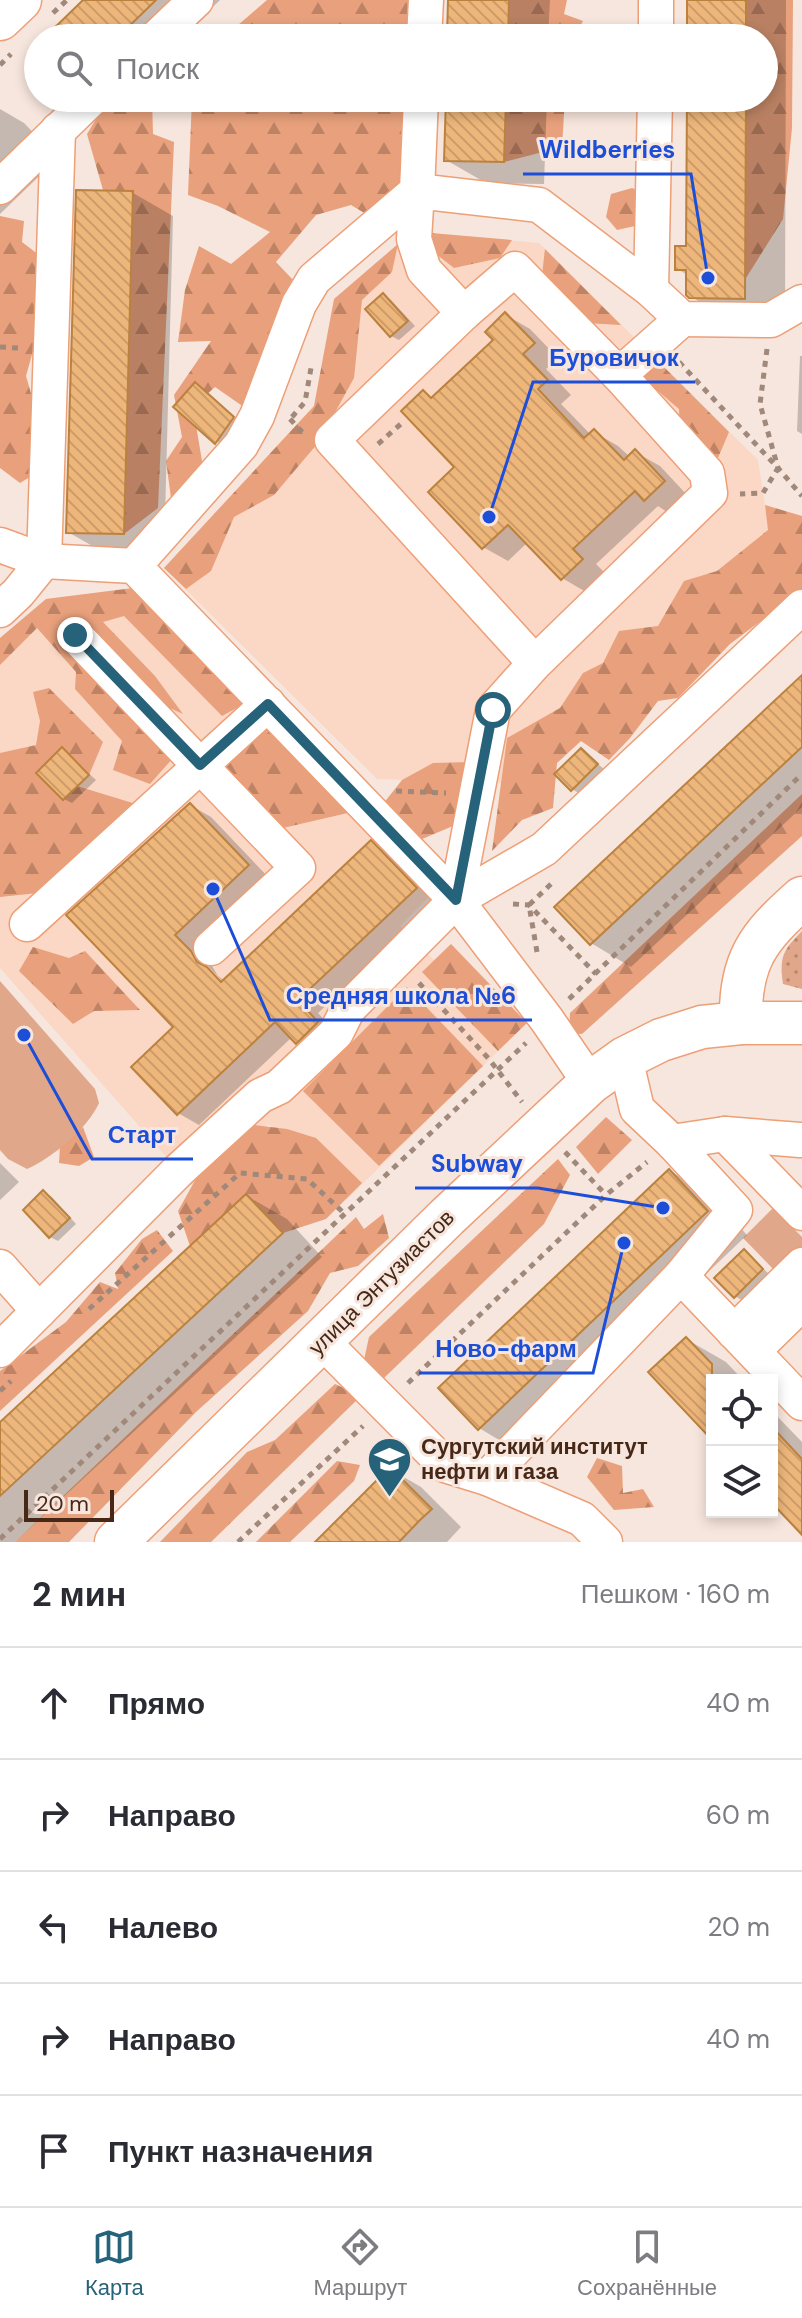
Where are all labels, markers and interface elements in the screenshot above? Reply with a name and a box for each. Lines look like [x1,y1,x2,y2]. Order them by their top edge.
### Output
search box [24,24,778,112]
icon: search [52,46,96,90]
text: Поиск [116,49,199,88]
callout: Wildberries [523,126,691,174]
text: Wildberries [539,134,675,165]
callout: Буровичок [533,334,695,382]
text: Буровичок [549,342,680,373]
route end [57,617,93,653]
route start [475,692,511,728]
callout: Средняя школа №6 [270,972,532,1020]
text: Средняя школа №6 [286,980,516,1011]
callout: Старт [92,1111,193,1159]
text: Старт [108,1119,177,1150]
callout: Subway [415,1140,538,1188]
text: Subway [431,1148,523,1179]
street label: улица Энтузиастов [302,1203,461,1362]
callout: Ново-фарм [419,1325,593,1373]
text: Ново-фарм [435,1333,577,1364]
map controls [706,1374,778,1518]
button: locate [706,1374,778,1446]
place label: Сургутский институт нефти и газа [421,1432,648,1486]
school or university icon: Сургутский институт нефти и газа [366,1435,414,1498]
button: layers [706,1446,778,1518]
scale bar [24,1486,114,1522]
text: 20 m [36,1489,89,1518]
text: 2 мин [32,1572,126,1617]
text: Пешком · 160 m [581,1577,770,1611]
icon: ahead [32,1681,76,1725]
text: Прямо [108,1684,205,1723]
text: 40 m [706,1686,770,1720]
icon: right [32,1793,76,1837]
text: Направо [108,1796,236,1835]
text: 60 m [706,1798,770,1832]
icon: left [32,1905,76,1949]
text: Налево [108,1908,218,1947]
text: 20 m [707,1910,770,1944]
icon: right [32,2017,76,2061]
text: Направо [108,2020,236,2059]
text: 40 m [706,2022,770,2056]
icon: arrive [32,2129,76,2173]
text: Пункт назначения [108,2132,373,2171]
tab: Карта [85,2225,144,2302]
tab: Маршрут [314,2225,407,2302]
tab: Сохранённые [577,2225,717,2302]

